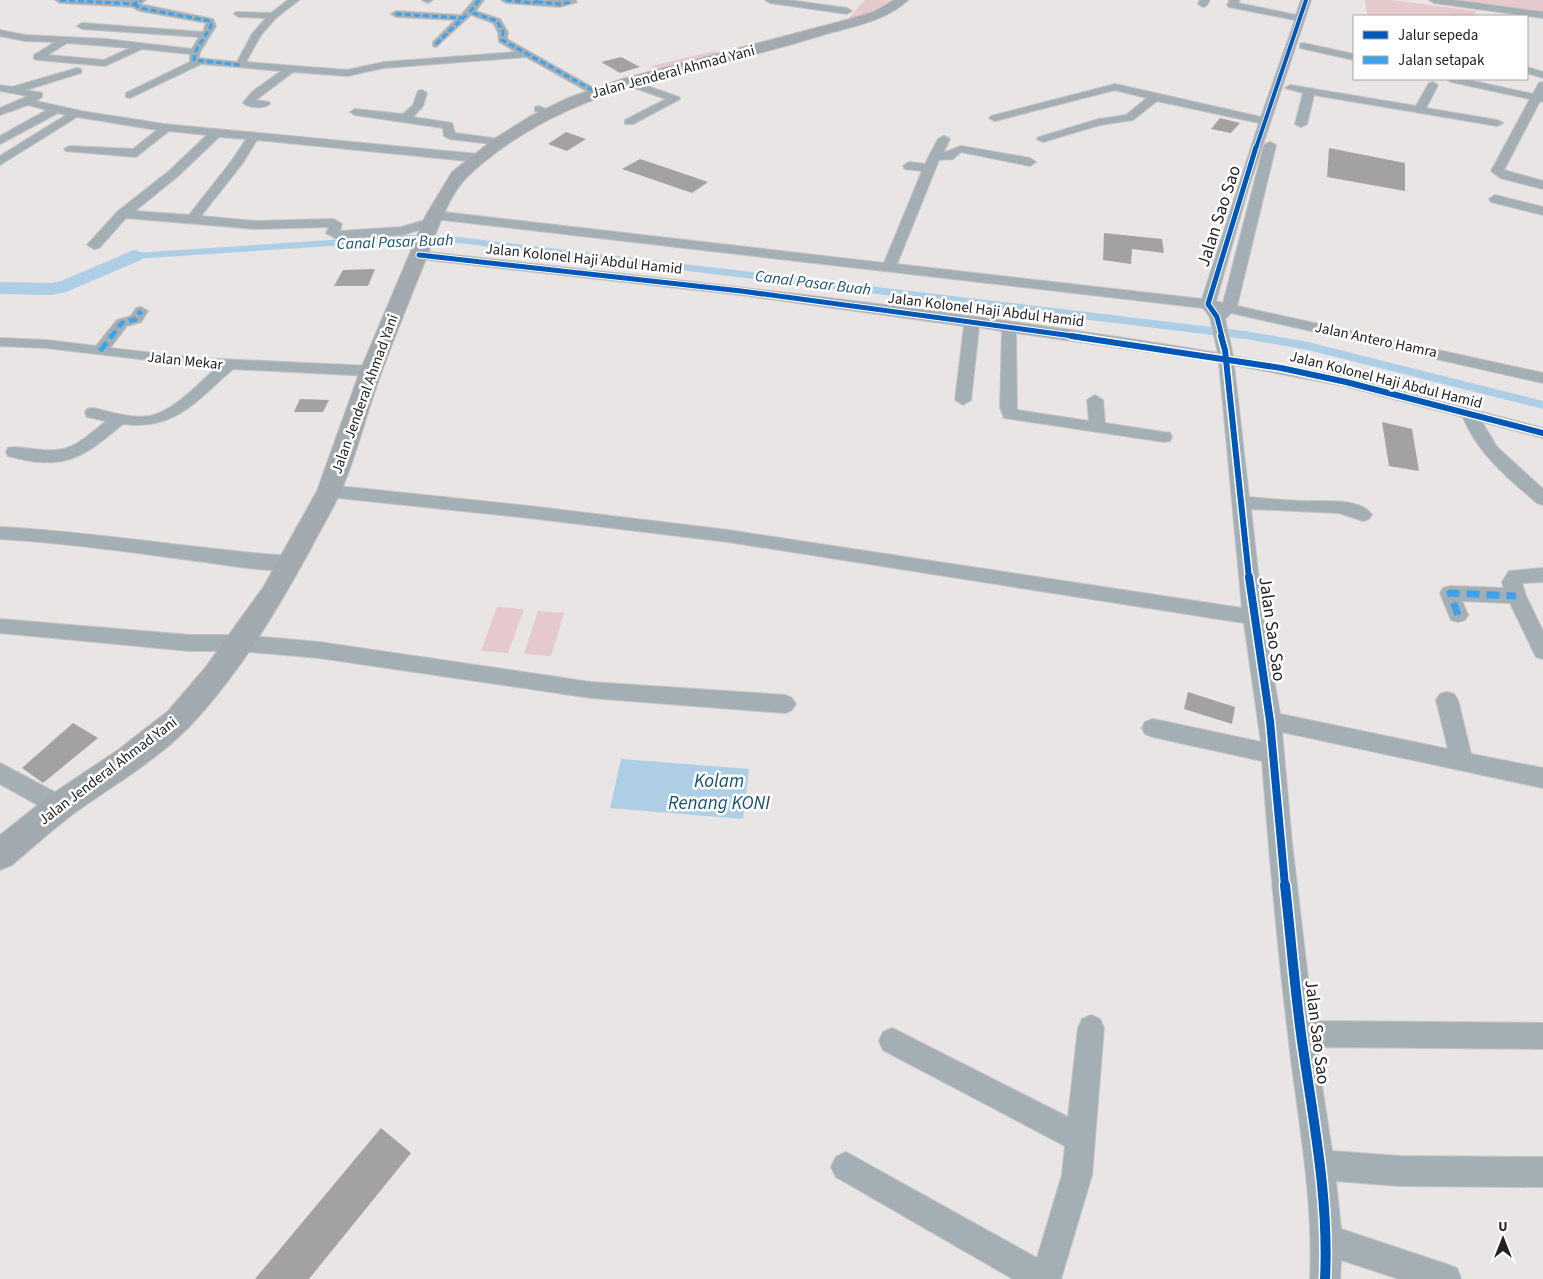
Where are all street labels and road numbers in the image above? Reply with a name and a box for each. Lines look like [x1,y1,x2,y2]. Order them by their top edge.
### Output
street label: Jalan Jenderal Ahmad Yani [589,40,757,104]
street label: Jalan Sao Sao [1191,162,1247,270]
street label: Jalan Kolonel Haji Abdul Hamid [485,238,683,280]
street label: Jalan Kolonel Haji Abdul Hamid [887,288,1085,332]
street label: Jalan Jenderal Ahmad Yani [326,311,404,477]
street label: Jalan Antero Hamra [1313,317,1439,363]
street label: Jalan Kolonel Haji Abdul Hamid [1288,346,1484,414]
street label: Jalan Mekar [146,347,225,375]
street label: Jalan Sao Sao [1252,575,1292,683]
street label: Jalan Jenderal Ahmad Yani [34,712,182,830]
street label: Jalan Sao Sao [1298,978,1336,1086]

